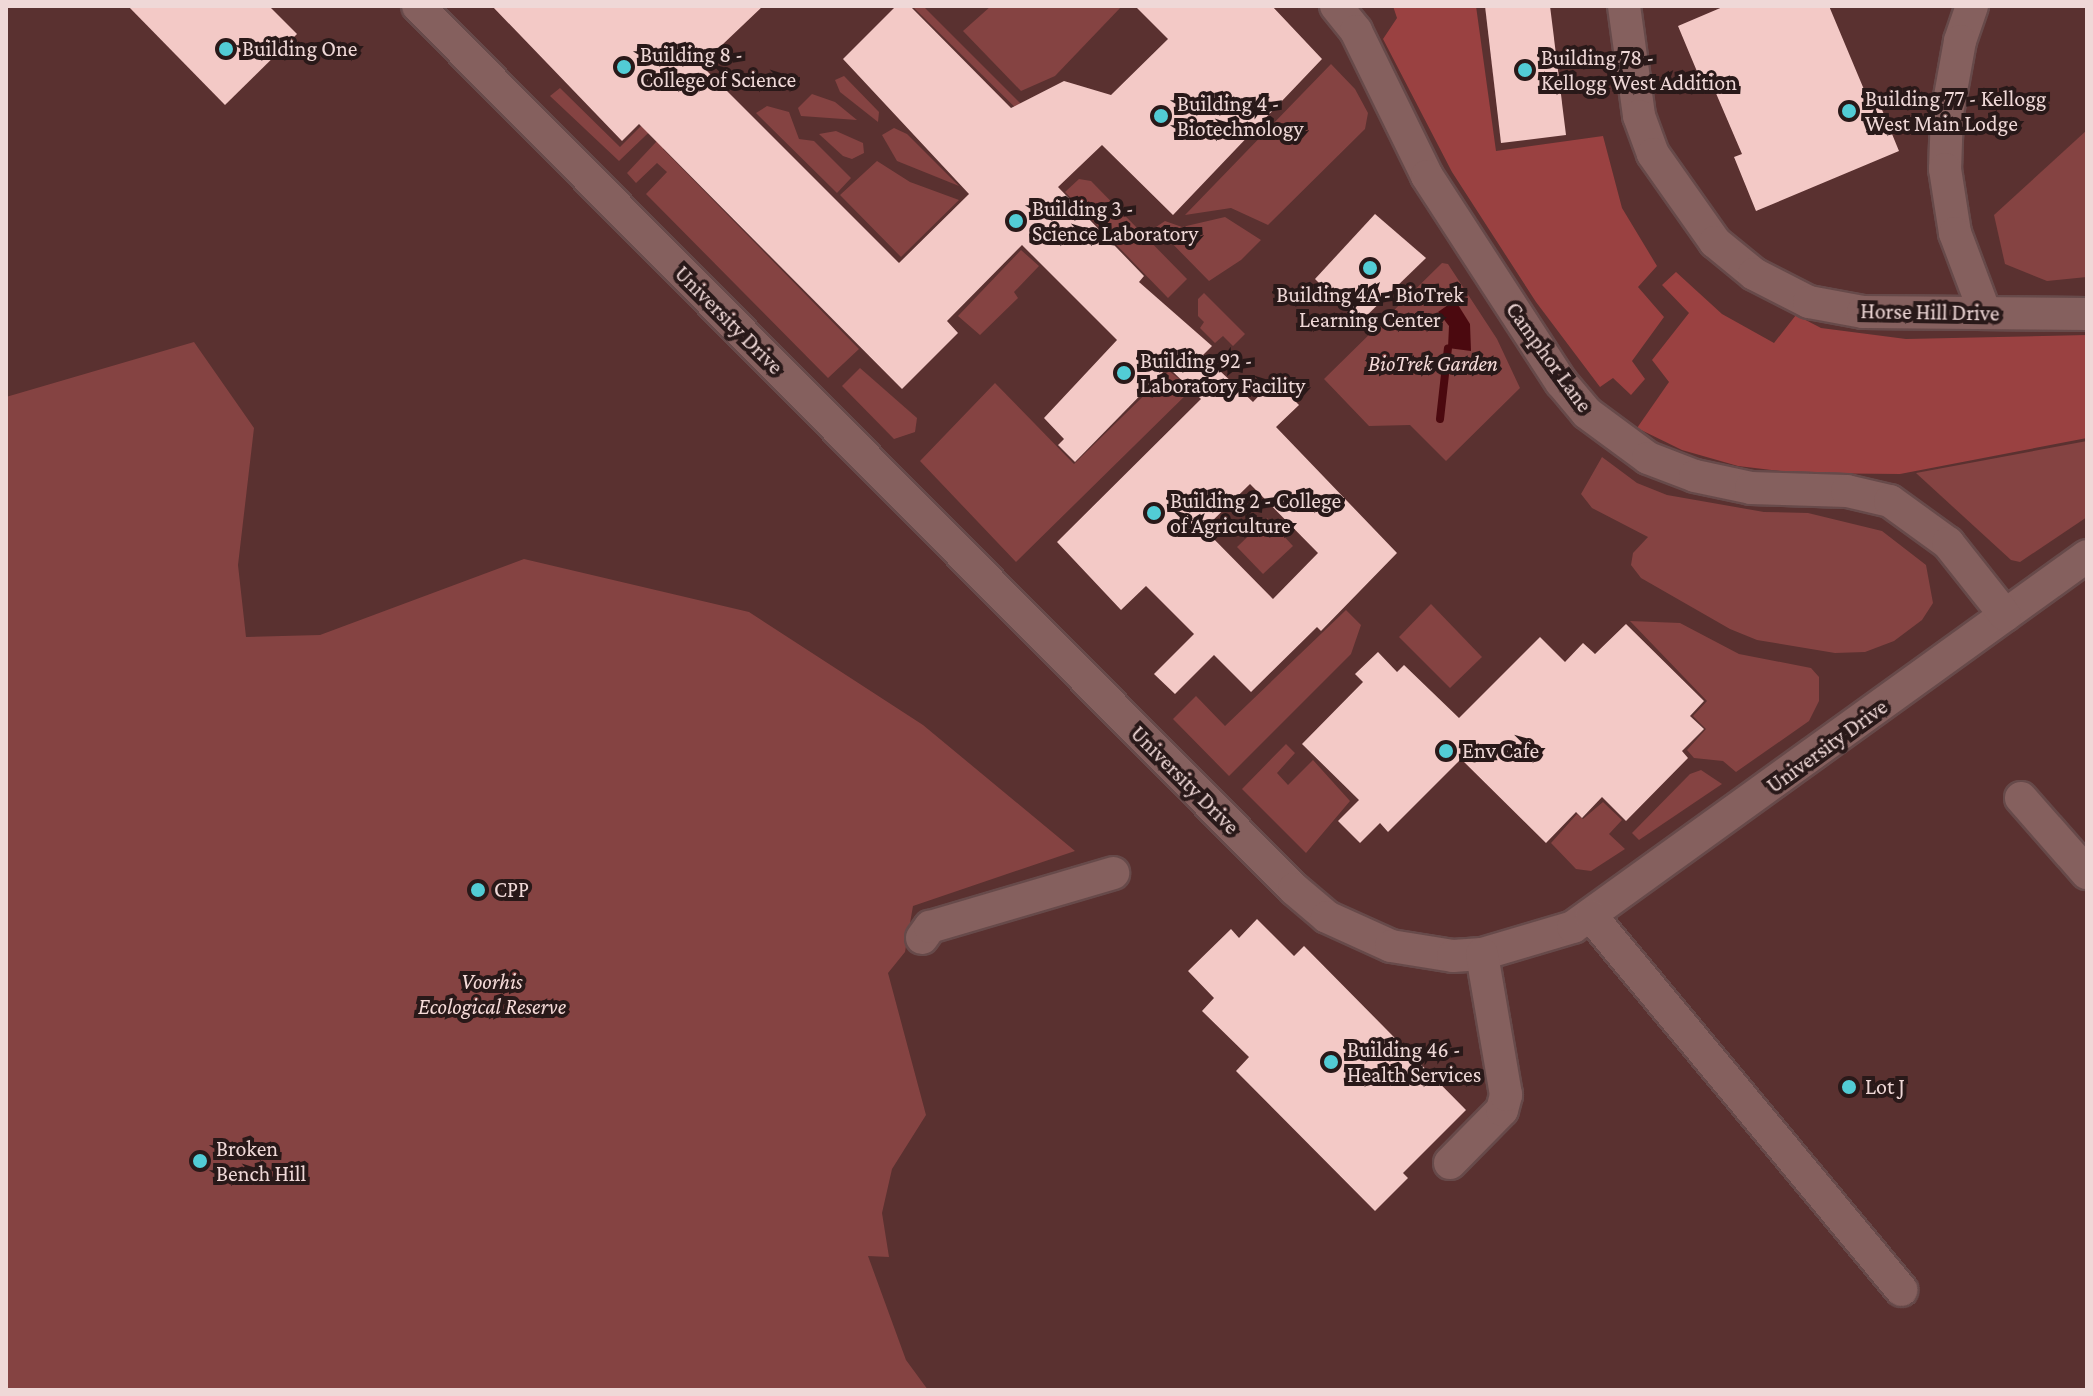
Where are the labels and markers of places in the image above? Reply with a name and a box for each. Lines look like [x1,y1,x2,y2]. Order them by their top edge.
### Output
place label: Building One [242,36,357,62]
marker: Building One [217,40,235,58]
place label: Building 8 - College of Science [640,41,796,92]
place label: Building 78 - Kellogg West Addition [1541,44,1737,96]
marker: Building 8 - College of Science [615,58,633,76]
marker: Building 78 - Kellogg West Addition [1516,61,1534,79]
place label: Building 77 - Kellogg West Main Lodge [1865,85,2046,136]
place label: Building 4 - Biotechnology [1177,90,1304,142]
marker: Building 77 - Kellogg West Main Lodge [1840,102,1858,120]
marker: Building 4 - Biotechnology [1152,107,1170,125]
place label: Building 3 - Science Laboratory [1032,195,1198,246]
marker: Building 3 - Science Laboratory [1007,212,1025,230]
marker: Building 4A - BioTrek Learning Center [1361,259,1379,277]
place label: Building 4A - BioTrek Learning Center [1276,281,1464,332]
place label: Building 92 - Laboratory Facility [1140,347,1305,398]
marker: Building 92 - Laboratory Facility [1115,364,1133,382]
place label: Building 2 - College of Agriculture [1170,487,1341,538]
marker: Building 2 - College of Agriculture [1145,504,1163,522]
place label: Env Cafe [1462,738,1539,764]
marker: Env Cafe [1437,742,1455,760]
place label: CPP [494,877,529,903]
marker: CPP [469,881,487,899]
place label: Building 46 - Health Services [1347,1036,1481,1088]
marker: Building 46 - Health Services [1322,1053,1340,1071]
place label: Lot J [1865,1074,1905,1100]
marker: Lot J [1840,1078,1858,1096]
place label: Broken Bench Hill [216,1135,306,1186]
marker: Broken Bench Hill [191,1152,209,1170]

